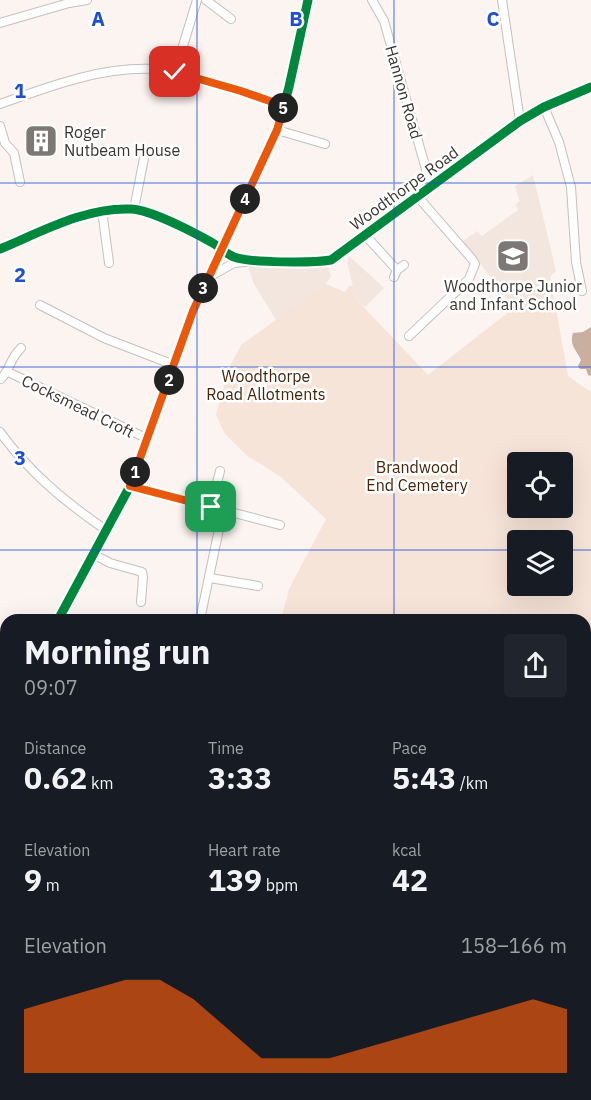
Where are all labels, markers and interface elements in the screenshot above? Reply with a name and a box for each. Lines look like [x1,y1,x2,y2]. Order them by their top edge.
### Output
text: A [91,5,105,32]
text: B [289,5,303,32]
text: C [486,5,500,32]
street label: Hannon Road [381,43,427,141]
pin [149,46,200,97]
icon: check [158,55,191,88]
text: 1 [14,77,26,104]
pin: 5 [268,93,298,123]
text: 5 [278,98,288,118]
place label: Roger Nutbeam House [64,122,181,160]
building icon: Roger Nutbeam House [23,123,59,159]
street label: Woodthorpe Road [346,142,462,234]
pin: 4 [230,184,260,214]
text: 4 [240,189,250,209]
school or university icon: Woodthorpe Junior and Infant School [495,238,531,274]
text: 2 [14,261,26,288]
pin: 3 [188,273,218,303]
place label: Woodthorpe Junior and Infant School [444,276,582,314]
text: 3 [198,278,208,298]
pin: 2 [154,365,184,395]
park label: Woodthorpe Road Allotments [206,366,326,404]
street label: Cocksmead Croft [18,370,138,442]
text: 2 [164,370,174,390]
text: 3 [14,444,26,471]
map controls [507,452,573,596]
button: locate [507,452,573,518]
pin: 1 [120,457,150,487]
park label: Brandwood End Cemetery [366,457,468,495]
text: 1 [130,462,140,482]
pin [185,481,236,532]
icon: arrive [194,490,227,523]
button: layers [507,530,573,596]
text: Morning run [24,630,210,673]
button: share [504,634,567,697]
text: 09:07 [24,674,78,701]
text: Distance [24,738,86,758]
text: Time [208,738,244,758]
text: Pace [392,738,427,758]
text: 0.62 [24,758,87,797]
text: 3:33 [208,758,272,797]
text: 5:43 [392,758,456,797]
text: km [87,773,114,793]
text: /km [456,773,488,793]
text: Elevation [24,840,90,860]
text: Heart rate [208,840,281,860]
text: kcal [392,840,421,860]
text: 9 [24,860,42,899]
text: 139 [208,860,262,899]
text: 42 [392,860,428,899]
text: m [42,875,60,895]
text: bpm [262,875,298,895]
text: Elevation [24,932,107,959]
text: 158–166 m [461,932,567,959]

